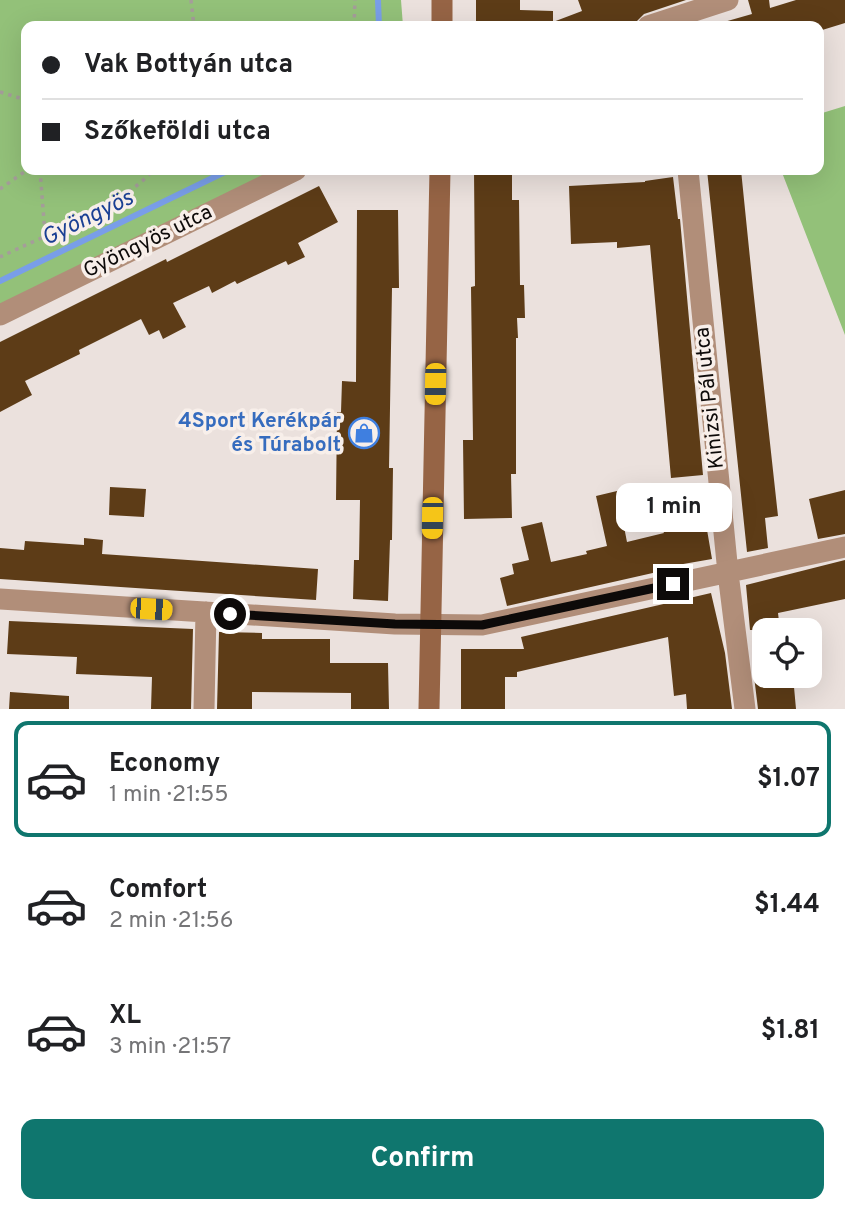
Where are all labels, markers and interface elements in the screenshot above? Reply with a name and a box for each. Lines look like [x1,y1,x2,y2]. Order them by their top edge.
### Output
text: Vak Bottyán utca [84,49,293,82]
text: Szőkeföldi utca [84,116,271,149]
water label: Gyöngyös [37,184,139,254]
street label: Gyöngyös utca [79,199,217,285]
street label: Kinizsi Pál utca [689,326,731,470]
car [425,363,446,405]
place label: 4Sport Kerékpár és Túrabolt [178,408,341,459]
shop icon: 4Sport Kerékpár és Túrabolt [347,416,381,450]
callout: 1 min [615,482,731,532]
text: 1 min [646,493,702,522]
car [422,497,443,539]
route end [657,568,689,600]
car [130,597,173,621]
route start [214,598,246,630]
map controls [752,618,822,688]
button: locate [752,618,822,688]
icon: car [25,748,88,811]
text: Economy [109,748,220,781]
text: $1.07 [757,763,820,796]
text: 1 min · 21:55 [109,781,228,810]
icon: car [25,874,88,937]
text: Comfort [109,874,207,907]
text: $1.44 [754,889,820,922]
text: 2 min · 21:56 [109,907,233,936]
icon: car [25,1000,88,1063]
text: XL [109,1000,141,1033]
text: $1.81 [761,1015,820,1048]
text: 3 min · 21:57 [109,1033,231,1062]
button: Confirm [21,1119,824,1199]

